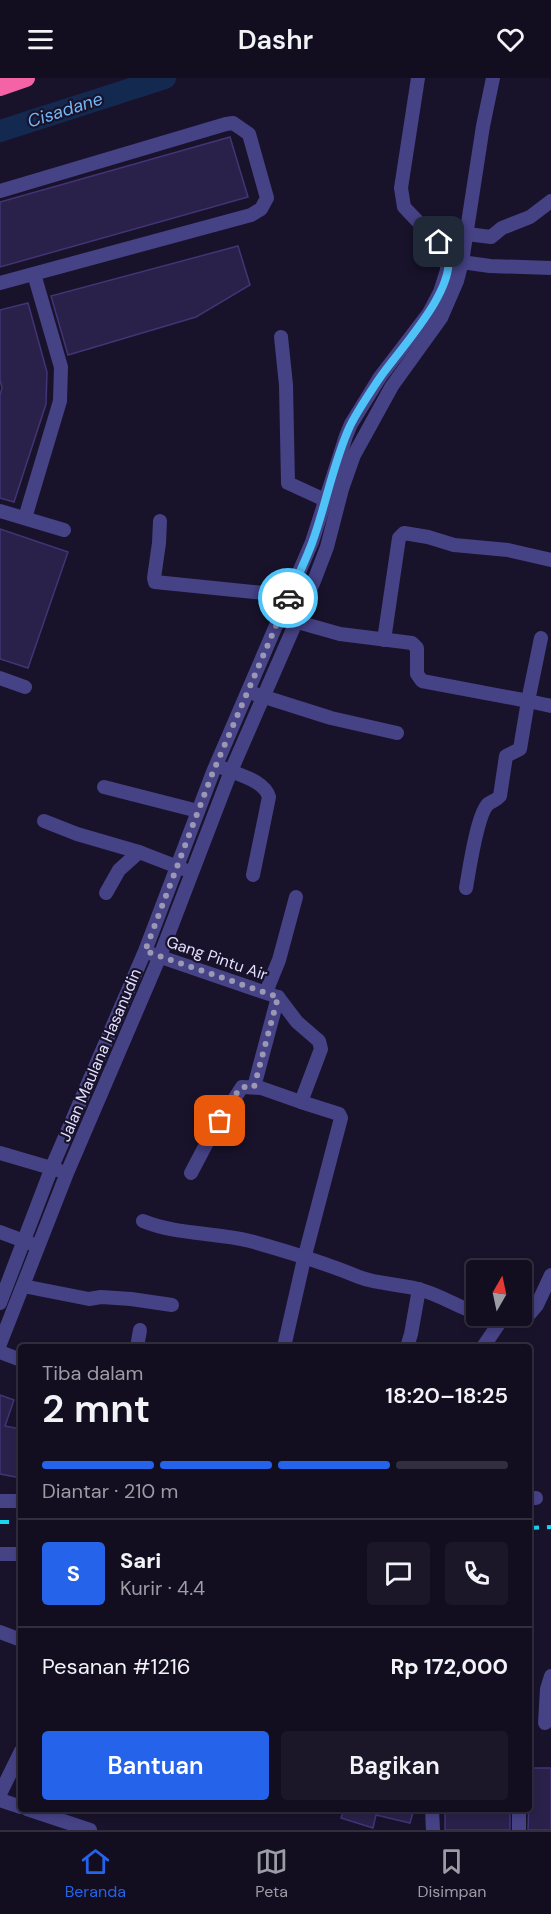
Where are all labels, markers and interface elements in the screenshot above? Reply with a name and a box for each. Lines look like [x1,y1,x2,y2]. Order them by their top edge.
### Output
text: Dashr [238,22,313,57]
icon: menu [24,23,57,56]
icon: heart [494,23,527,56]
water label: Cisadane [24,87,106,133]
pin [413,216,464,267]
icon: home [422,225,455,258]
courier [258,568,318,628]
icon: car [272,582,305,615]
street label: Gang Pintu Air [164,931,270,985]
street label: Jalan Maulana Hasanudin [54,965,146,1145]
pin [194,1095,245,1146]
icon: bag [203,1104,236,1137]
north arrow [466,1260,532,1326]
map controls [466,1260,532,1326]
text: Tiba dalam [42,1360,143,1386]
text: 18:20–18:25 [385,1381,508,1410]
text: 2 mnt [42,1383,150,1434]
text: Diantar · 210 m [42,1478,178,1504]
button: chat [367,1542,430,1605]
button: phone [445,1542,508,1605]
text: Sari [120,1546,161,1575]
text: S [67,1559,80,1588]
text: Kurir · 4.4 [120,1575,205,1601]
text: Pesanan #1216 [42,1652,191,1681]
text: Rp 172,000 [390,1652,508,1681]
button: Bantuan [42,1731,269,1800]
button: Bagikan [281,1731,508,1800]
tab: Beranda [65,1845,126,1902]
tab: Peta [255,1845,288,1902]
tab: Disimpan [417,1845,486,1902]

